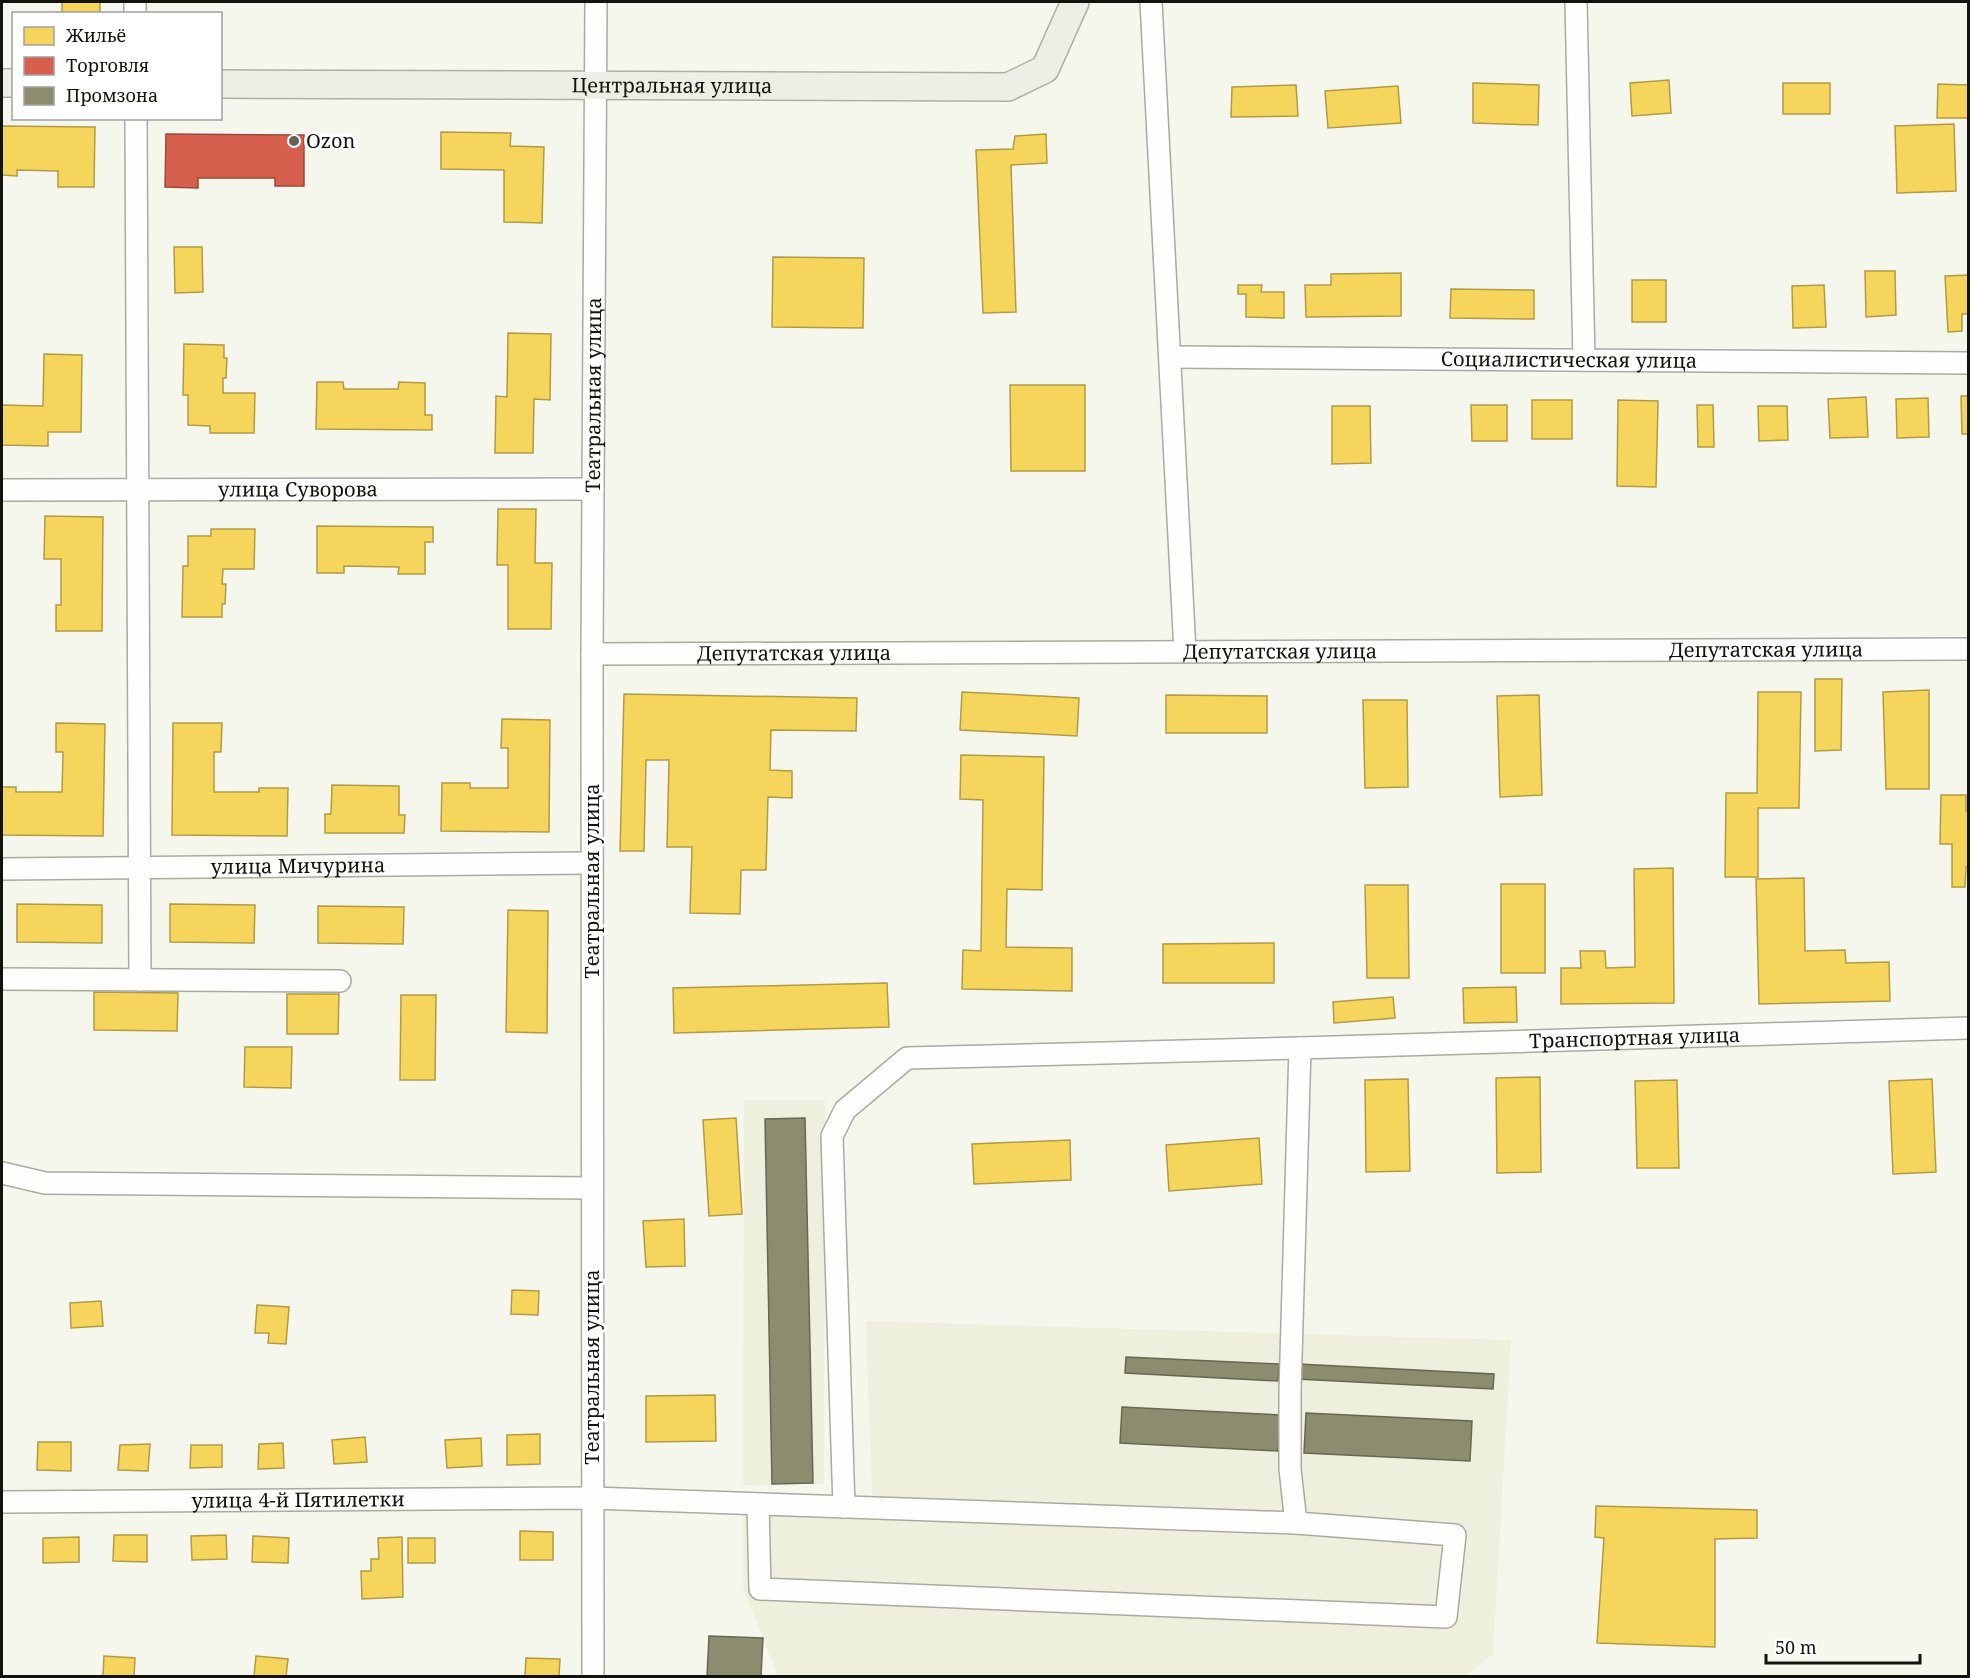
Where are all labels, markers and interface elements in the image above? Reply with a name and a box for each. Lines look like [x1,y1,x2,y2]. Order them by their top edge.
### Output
legend [12,12,222,120]
text: Жильё [65,23,126,47]
text: Торговля [66,53,149,77]
street label: Центральная улица [572,71,772,99]
text: Промзона [66,83,158,107]
place label: Ozon [306,127,356,154]
marker: Ozon [287,134,301,148]
street label: Театральная улица [579,297,607,493]
street label: Социалистическая улица [1441,345,1697,374]
street label: улица Суворова [218,475,378,503]
street label: Депутатская улица [1669,635,1863,663]
street label: Депутатская улица [1183,637,1377,665]
street label: Депутатская улица [697,639,891,667]
street label: Театральная улица [578,783,605,979]
street label: улица Мичурина [211,851,385,880]
street label: Транспортная улица [1529,1021,1740,1054]
street label: Театральная улица [578,1269,605,1465]
street label: улица 4-й Пятилетки [191,1485,405,1514]
scale bar [1766,1627,1920,1665]
text: 50 m [1775,1635,1817,1659]

